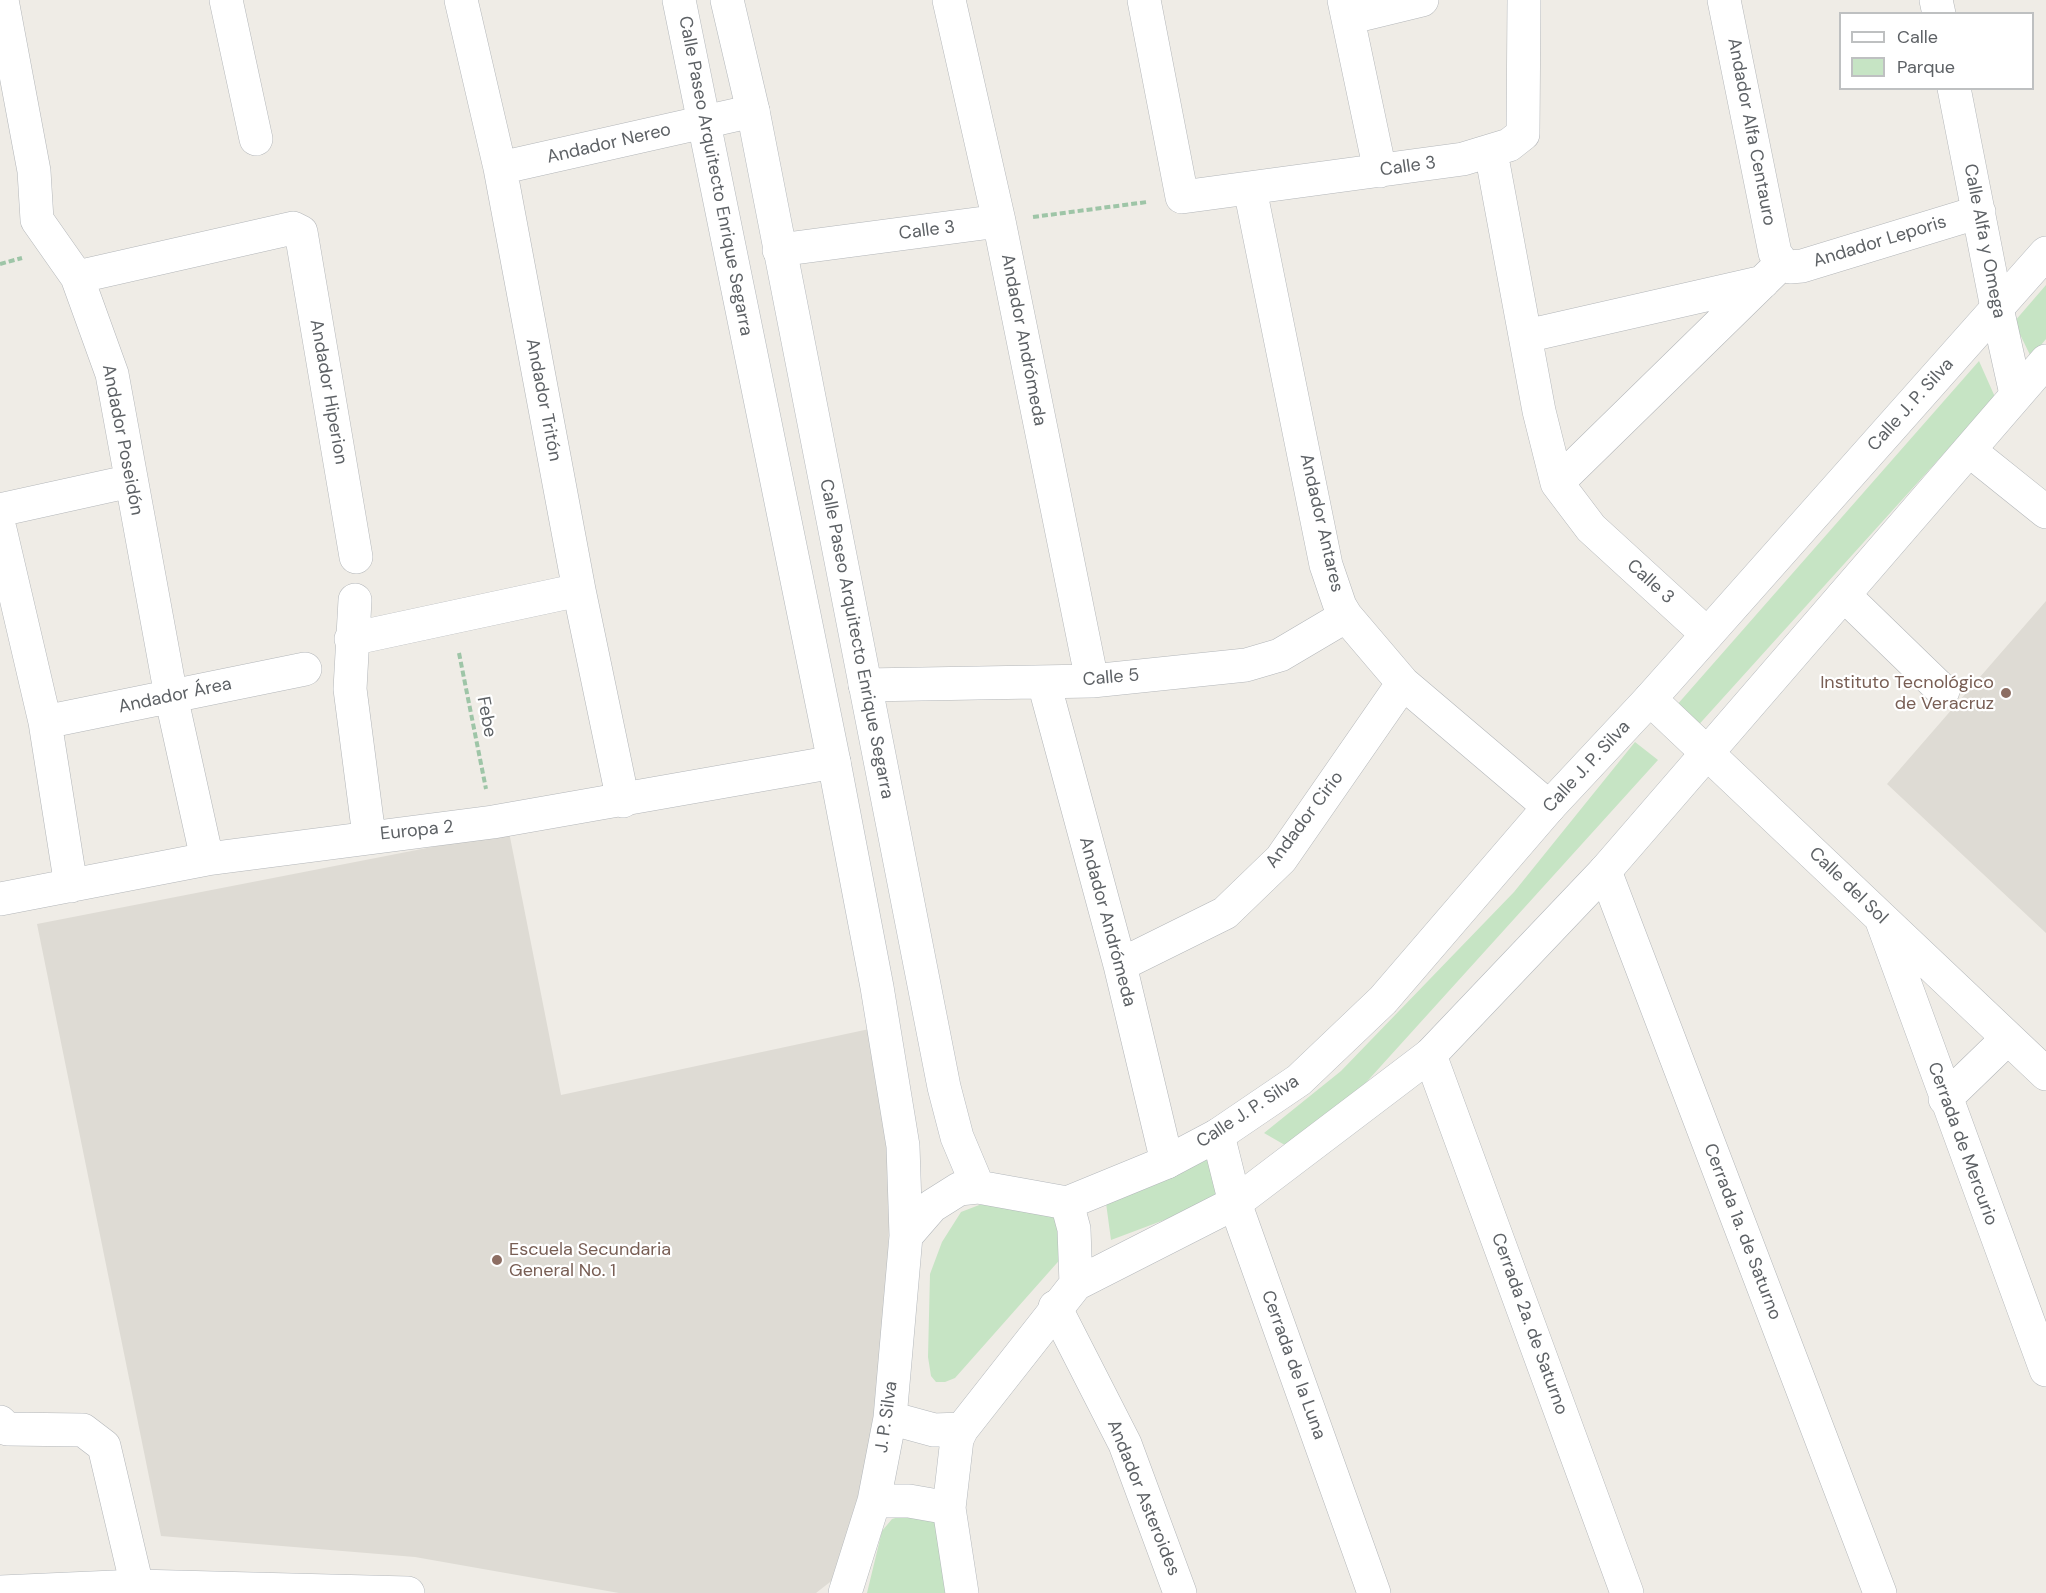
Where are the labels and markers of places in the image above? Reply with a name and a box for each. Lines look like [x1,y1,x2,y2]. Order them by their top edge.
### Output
place label: Instituto Tecnológico de Veracruz [1820,672,1994,714]
marker: Instituto Tecnológico de Veracruz [1999,686,2013,700]
place label: Escuela Secundaria General No. 1 [509,1239,671,1282]
marker: Escuela Secundaria General No. 1 [490,1253,504,1267]

